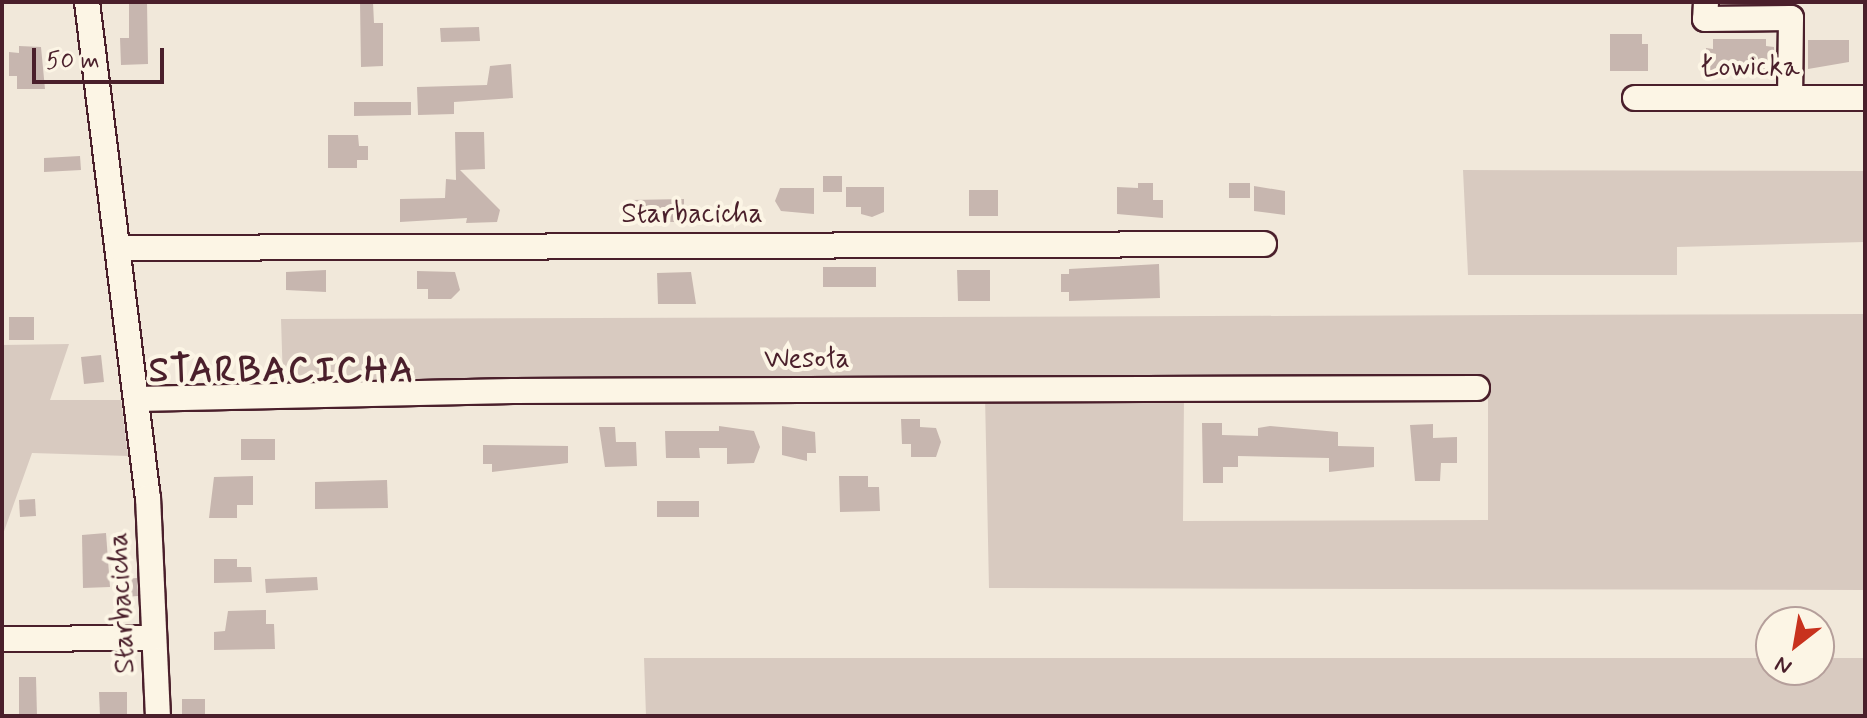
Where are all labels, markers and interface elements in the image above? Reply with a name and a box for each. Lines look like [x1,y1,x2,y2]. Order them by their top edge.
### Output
scale bar [36,32,168,82]
text: 50 m [46,46,100,77]
street label: Łowicka [1700,51,1800,85]
street label: Starbacicha [621,198,763,232]
street label: Wesoła [764,343,850,377]
district label: STARBACICHA [153,350,411,394]
street label: Starbacicha [103,531,143,675]
north arrow [1755,606,1835,686]
text: N [1770,649,1797,681]

